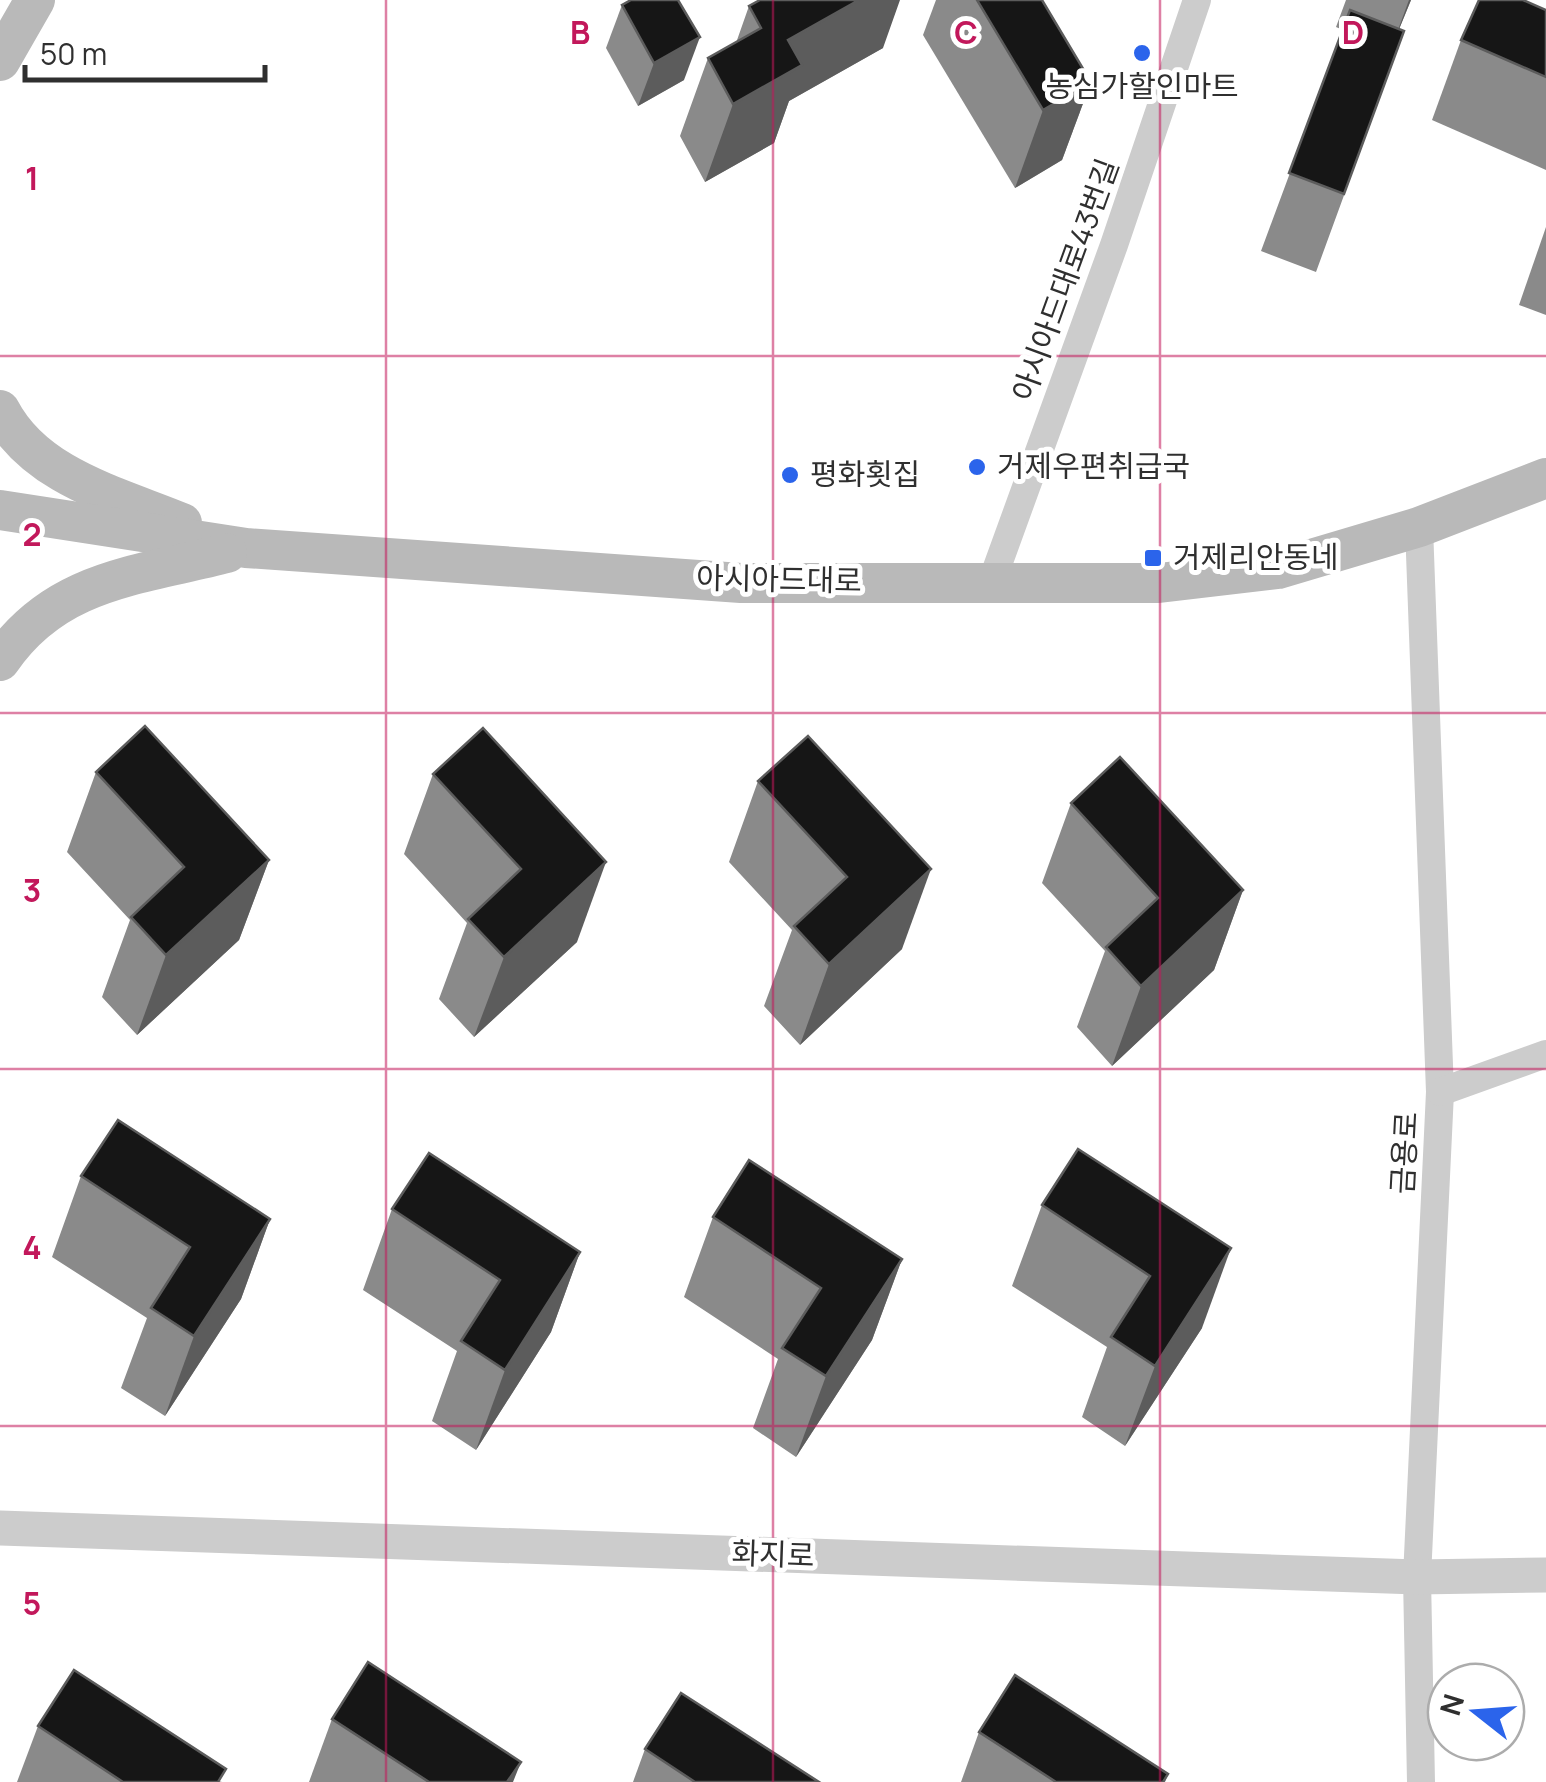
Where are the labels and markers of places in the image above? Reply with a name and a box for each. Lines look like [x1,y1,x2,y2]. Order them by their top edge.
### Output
marker: 농심가할인마트 [1131,42,1153,64]
place label: 농심가할인마트 [1045,65,1239,106]
place label: 거제우편취급국 [997,445,1190,486]
place label: 평화횟집 [810,453,920,494]
marker: 거제우편취급국 [966,456,988,478]
marker: 평화횟집 [779,464,801,486]
place label: 거제리안동네 [1173,536,1339,577]
marker: 거제리안동네 [1142,547,1164,569]

